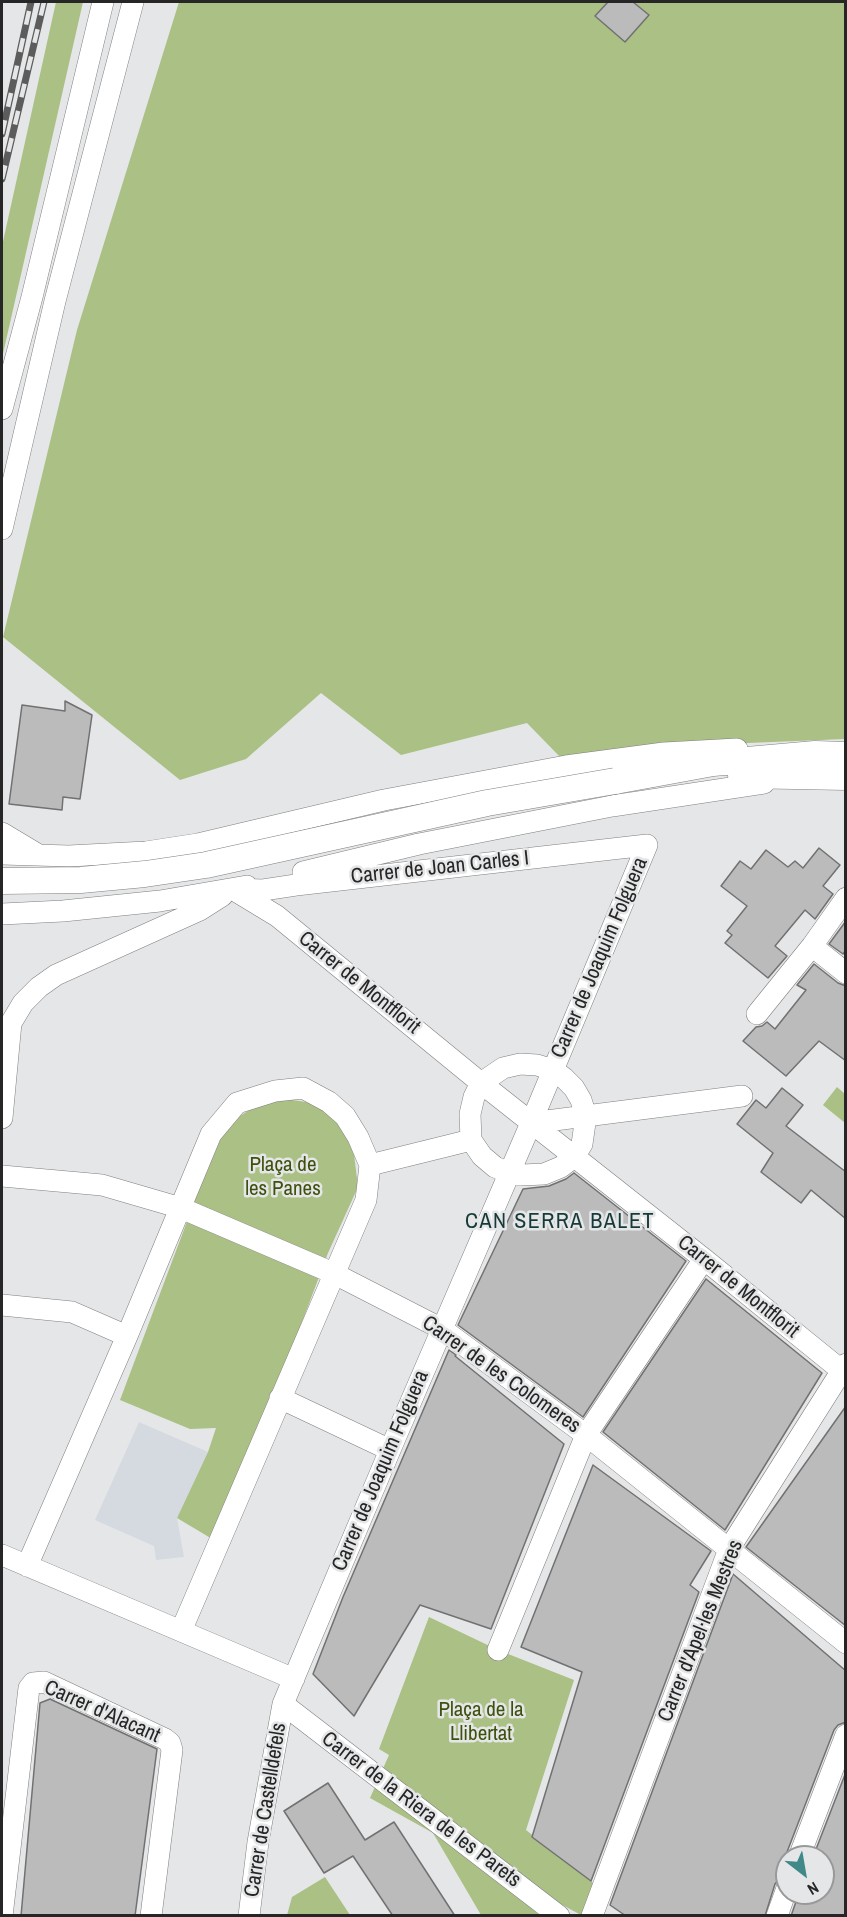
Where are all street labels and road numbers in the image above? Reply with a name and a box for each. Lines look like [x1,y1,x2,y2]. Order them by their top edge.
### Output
street label: Carrer de Joan Carles I [350,846,530,890]
street label: Carrer de Joaquim Folguera [546,854,654,1062]
street label: Carrer de Montflorit [293,926,425,1040]
street label: Carrer de Montflorit [672,1230,804,1344]
street label: Carrer de les Colomeres [417,1311,585,1439]
street label: Carrer de Joaquim Folguera [327,1367,435,1575]
street label: Carrer d'Apel·les Mestres [653,1536,749,1726]
street label: Carrer d'Alacant [40,1675,164,1749]
street label: Carrer de Castelldefels [240,1721,292,1899]
street label: Carrer de la Riera de les Parets [316,1727,526,1893]

